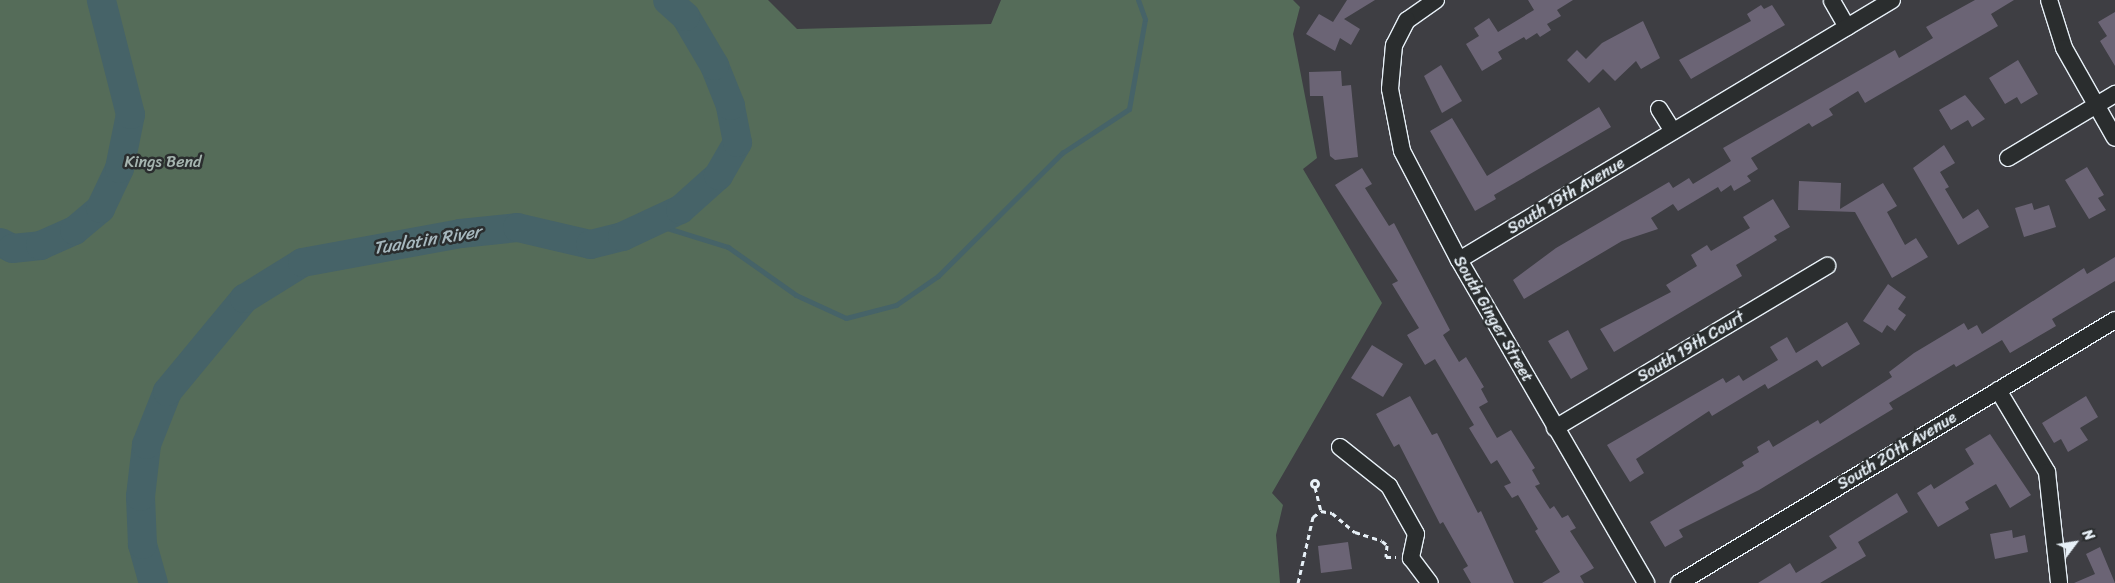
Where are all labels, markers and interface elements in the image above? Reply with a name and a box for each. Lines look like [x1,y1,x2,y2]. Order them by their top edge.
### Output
park label: Kings Bend [125,152,201,172]
street label: South 19th Avenue [1504,153,1628,239]
water label: Tualatin River [371,221,483,259]
street label: South Ginger Street [1449,252,1537,386]
street label: South 19th Court [1633,307,1749,387]
street label: South 20th Avenue [1834,408,1960,494]
north arrow [2050,518,2100,568]
text: N [2075,524,2101,546]

